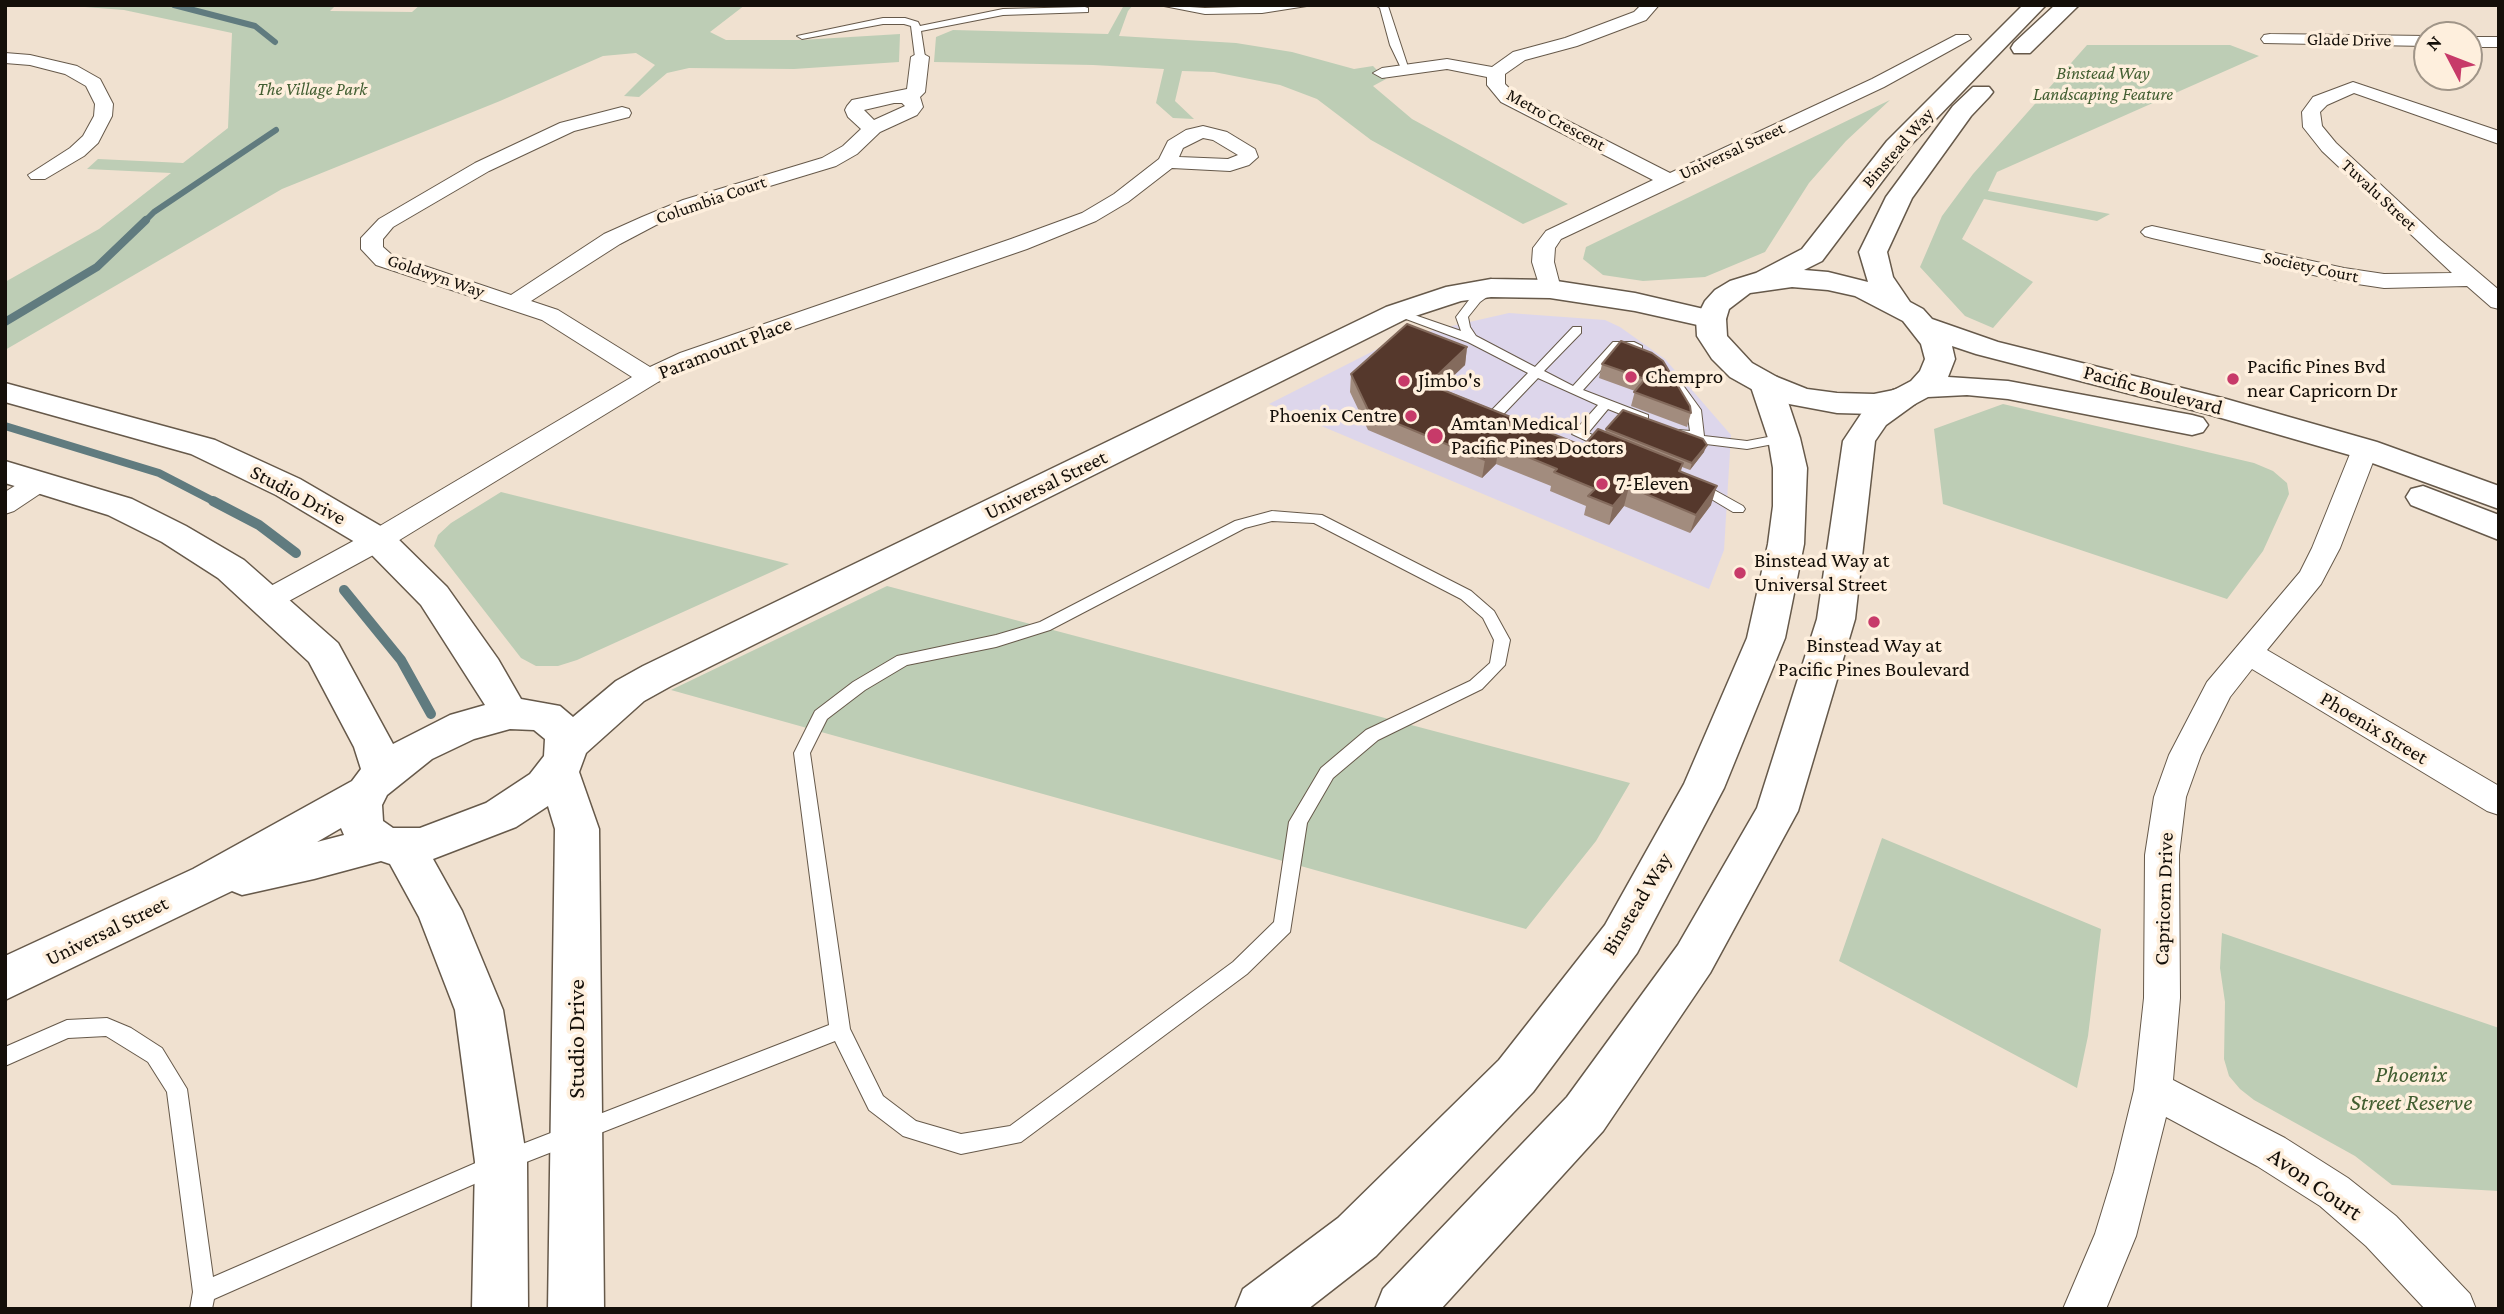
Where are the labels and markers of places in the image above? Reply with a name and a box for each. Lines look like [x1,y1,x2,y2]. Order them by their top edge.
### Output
place label: Pacific Pines Bvd near Capricorn Dr [2247,354,2398,404]
place label: Chempro [1645,364,1723,390]
place label: Jimbo's [1418,368,1481,394]
marker: Chempro [1623,369,1639,385]
marker: Pacific Pines Bvd near Capricorn Dr [2225,371,2241,387]
marker: Jimbo's [1396,373,1412,389]
place label: Phoenix Centre [1269,403,1397,429]
marker: Phoenix Centre [1403,408,1419,424]
place label: Amtan Medical | Pacific Pines Doctors [1451,411,1624,461]
marker: Amtan Medical | Pacific Pines Doctors [1425,426,1445,446]
place label: 7-Eleven [1616,471,1689,497]
marker: 7-Eleven [1594,476,1610,492]
place label: Binstead Way at Universal Street [1754,548,1889,598]
marker: Binstead Way at Universal Street [1732,565,1748,581]
marker: Binstead Way at Pacific Pines Boulevard [1866,614,1882,630]
place label: Binstead Way at Pacific Pines Boulevard [1778,633,1970,683]

